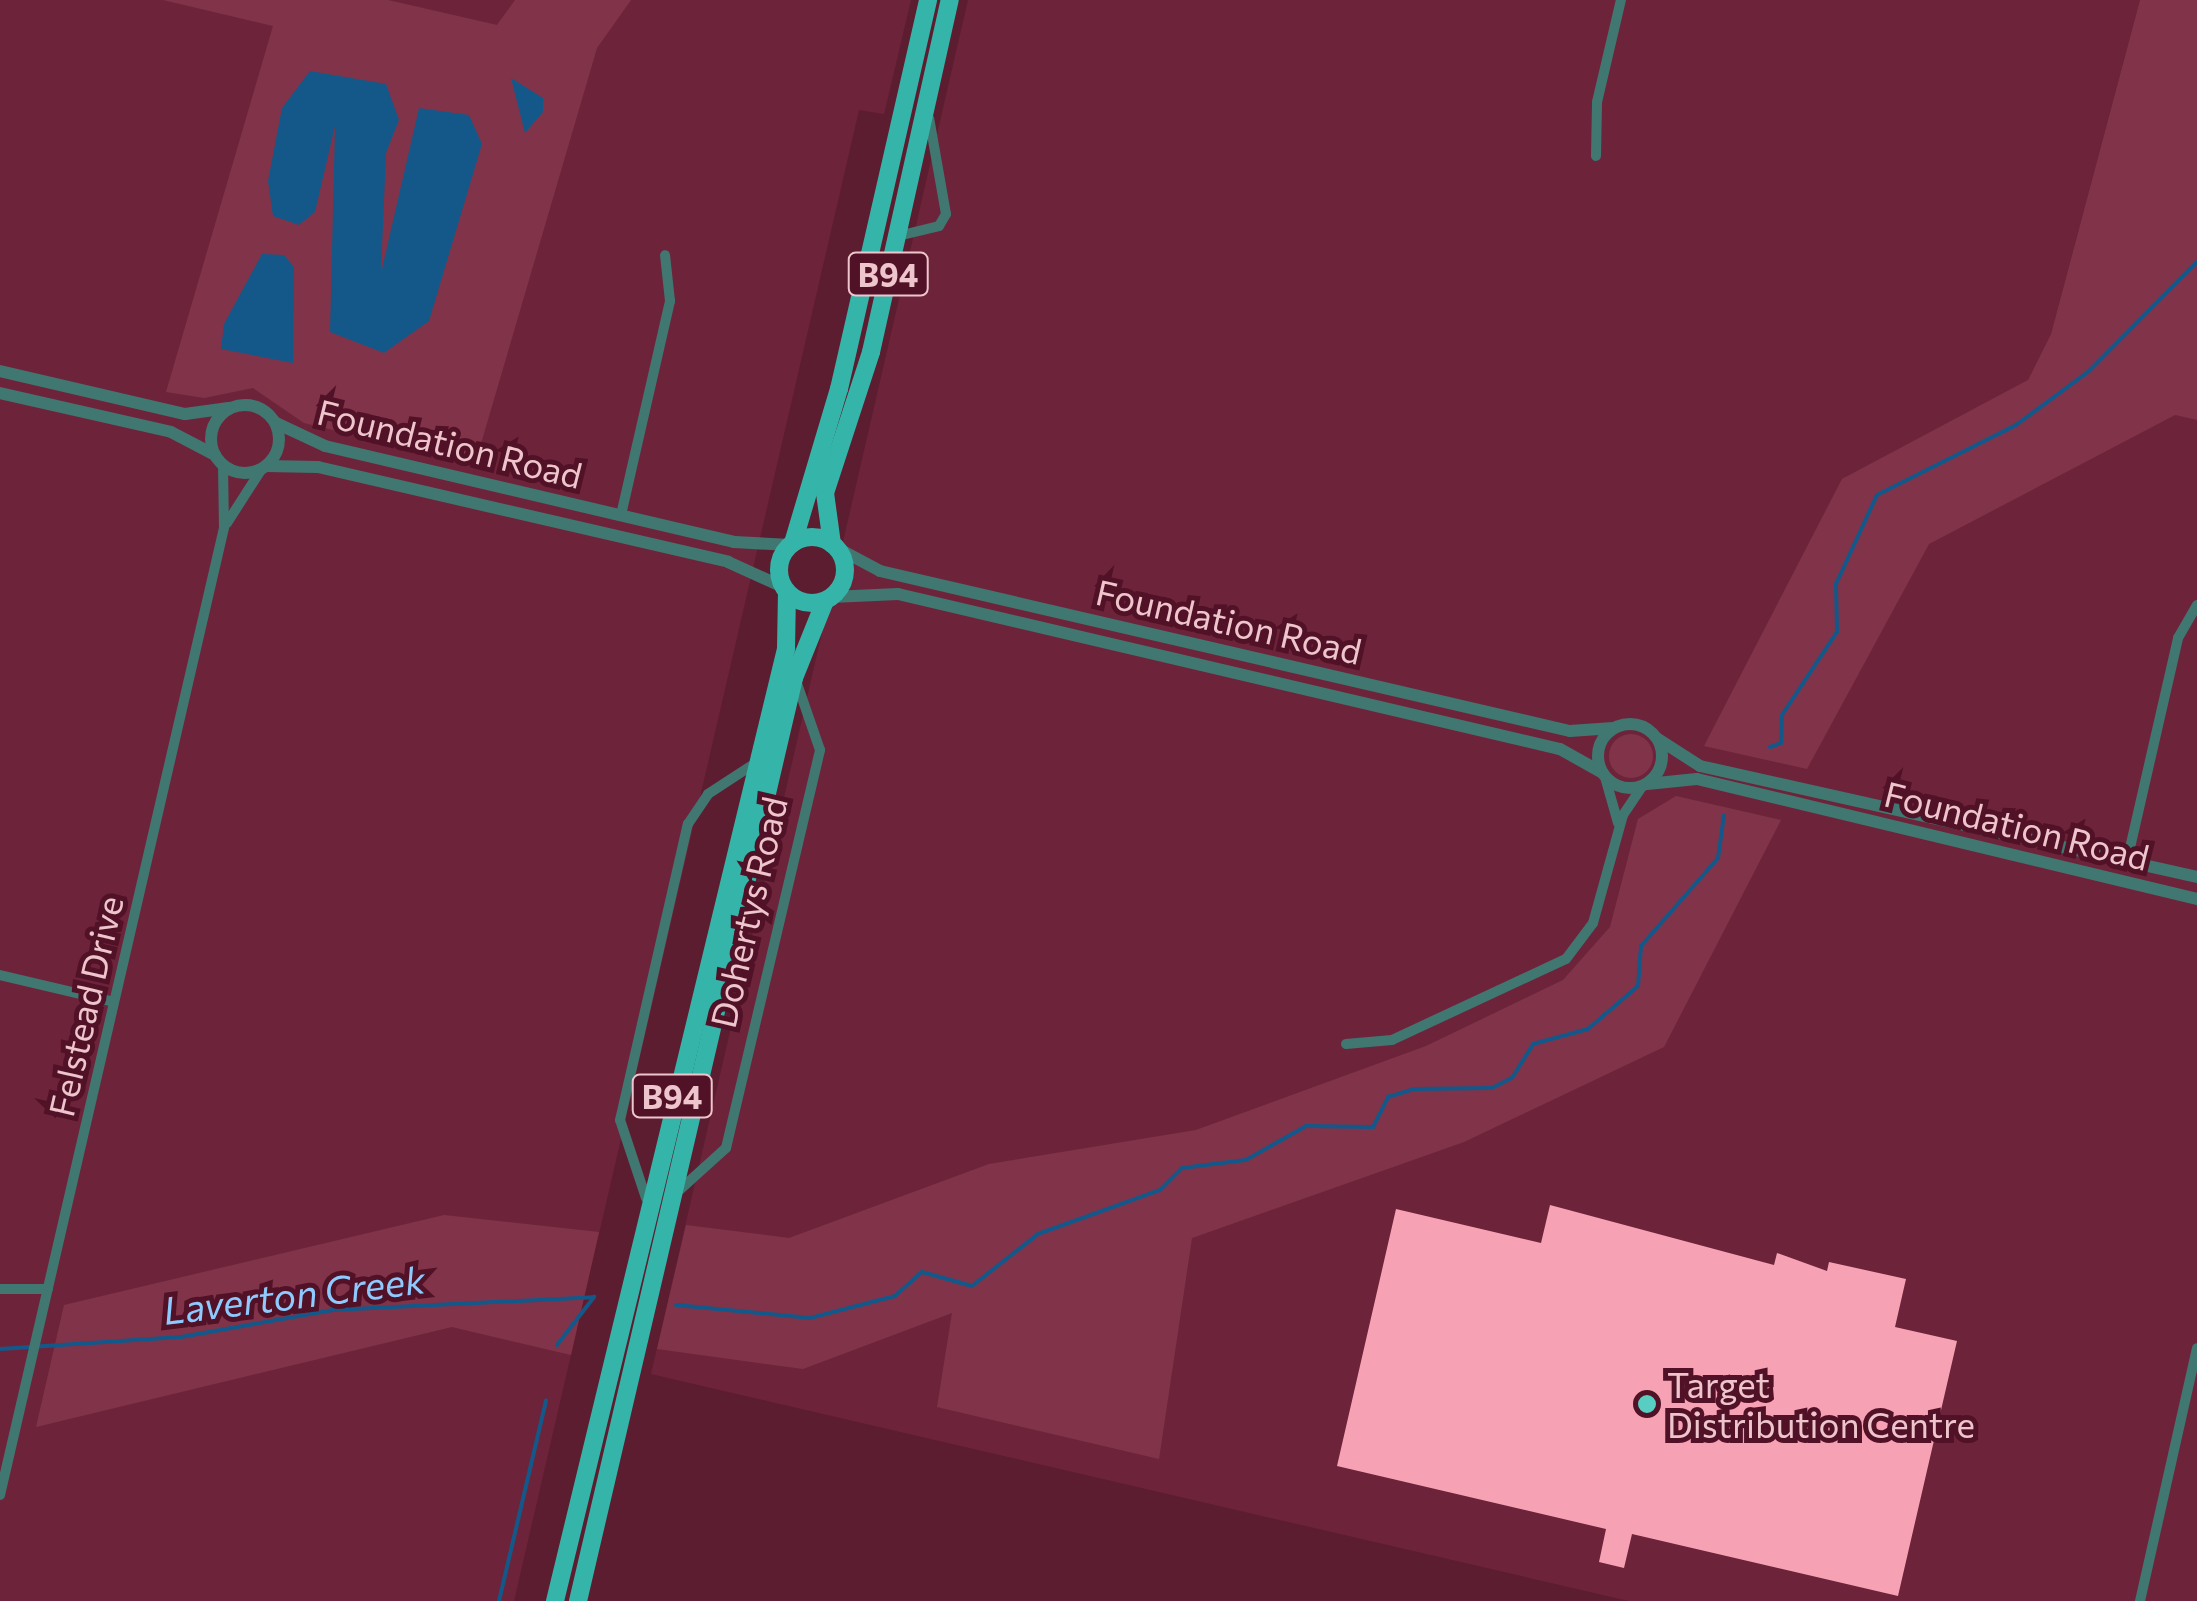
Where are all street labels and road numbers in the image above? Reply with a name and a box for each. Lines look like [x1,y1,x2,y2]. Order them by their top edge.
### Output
road number: B94 [846,247,930,301]
street label: Foundation Road [313,390,587,496]
street label: Foundation Road [1092,570,1366,672]
street label: Foundation Road [1880,772,2154,878]
street label: Dohertys Road [701,792,795,1032]
street label: Felstead Drive [39,892,131,1120]
road number: B94 [630,1069,714,1123]

